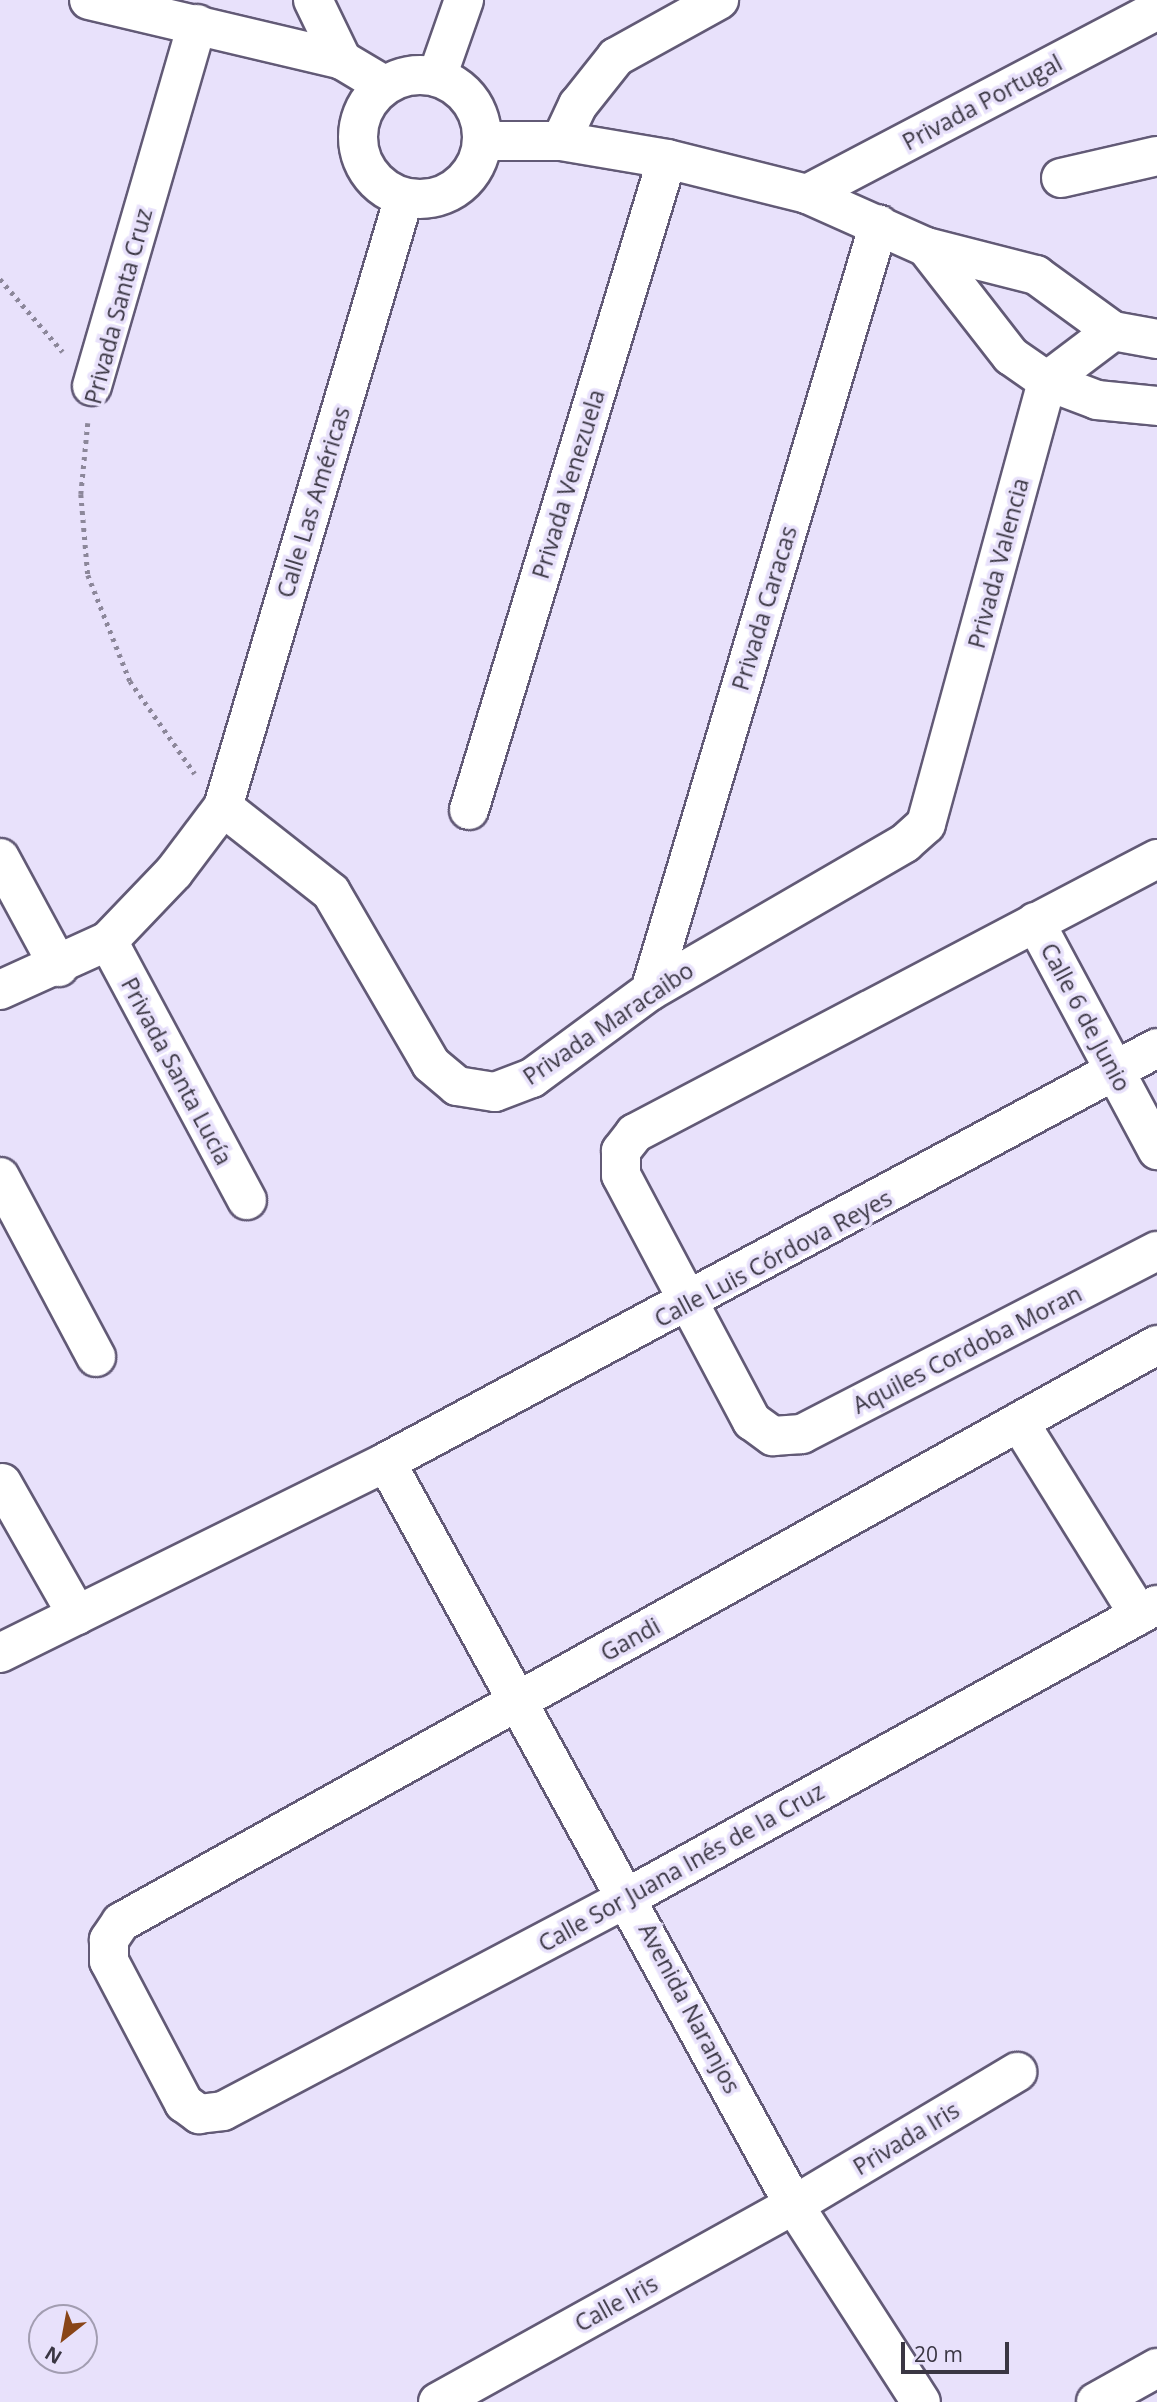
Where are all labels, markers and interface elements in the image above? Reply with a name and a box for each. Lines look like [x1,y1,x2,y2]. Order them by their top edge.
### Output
street label: Privada Portugal [898,48,1066,156]
street label: Privada Santa Cruz [79,205,157,407]
street label: Privada Venezuela [526,386,610,582]
street label: Calle Las Américas [271,403,355,601]
street label: Privada Valencia [962,475,1034,651]
street label: Privada Caracas [726,523,802,693]
street label: Calle 6 de Junio [1035,938,1137,1096]
street label: Privada Maracaibo [518,956,698,1090]
street label: Privada Santa Lucía [116,973,238,1169]
street label: Calle Luis Córdova Reyes [650,1184,896,1332]
street label: Aquiles Cordoba Moran [848,1279,1086,1419]
street label: Gandi [596,1612,664,1666]
street label: Calle Sor Juana Inés de la Cruz [533,1777,829,1957]
street label: Avenida Naranjos [634,1918,746,2098]
street label: Privada Iris [848,2096,964,2180]
street label: Calle Iris [570,2269,662,2337]
north arrow [28,2304,98,2374]
scale bar [905,2328,1014,2372]
text: N [40,2340,67,2370]
text: 20 m [914,2340,963,2368]

